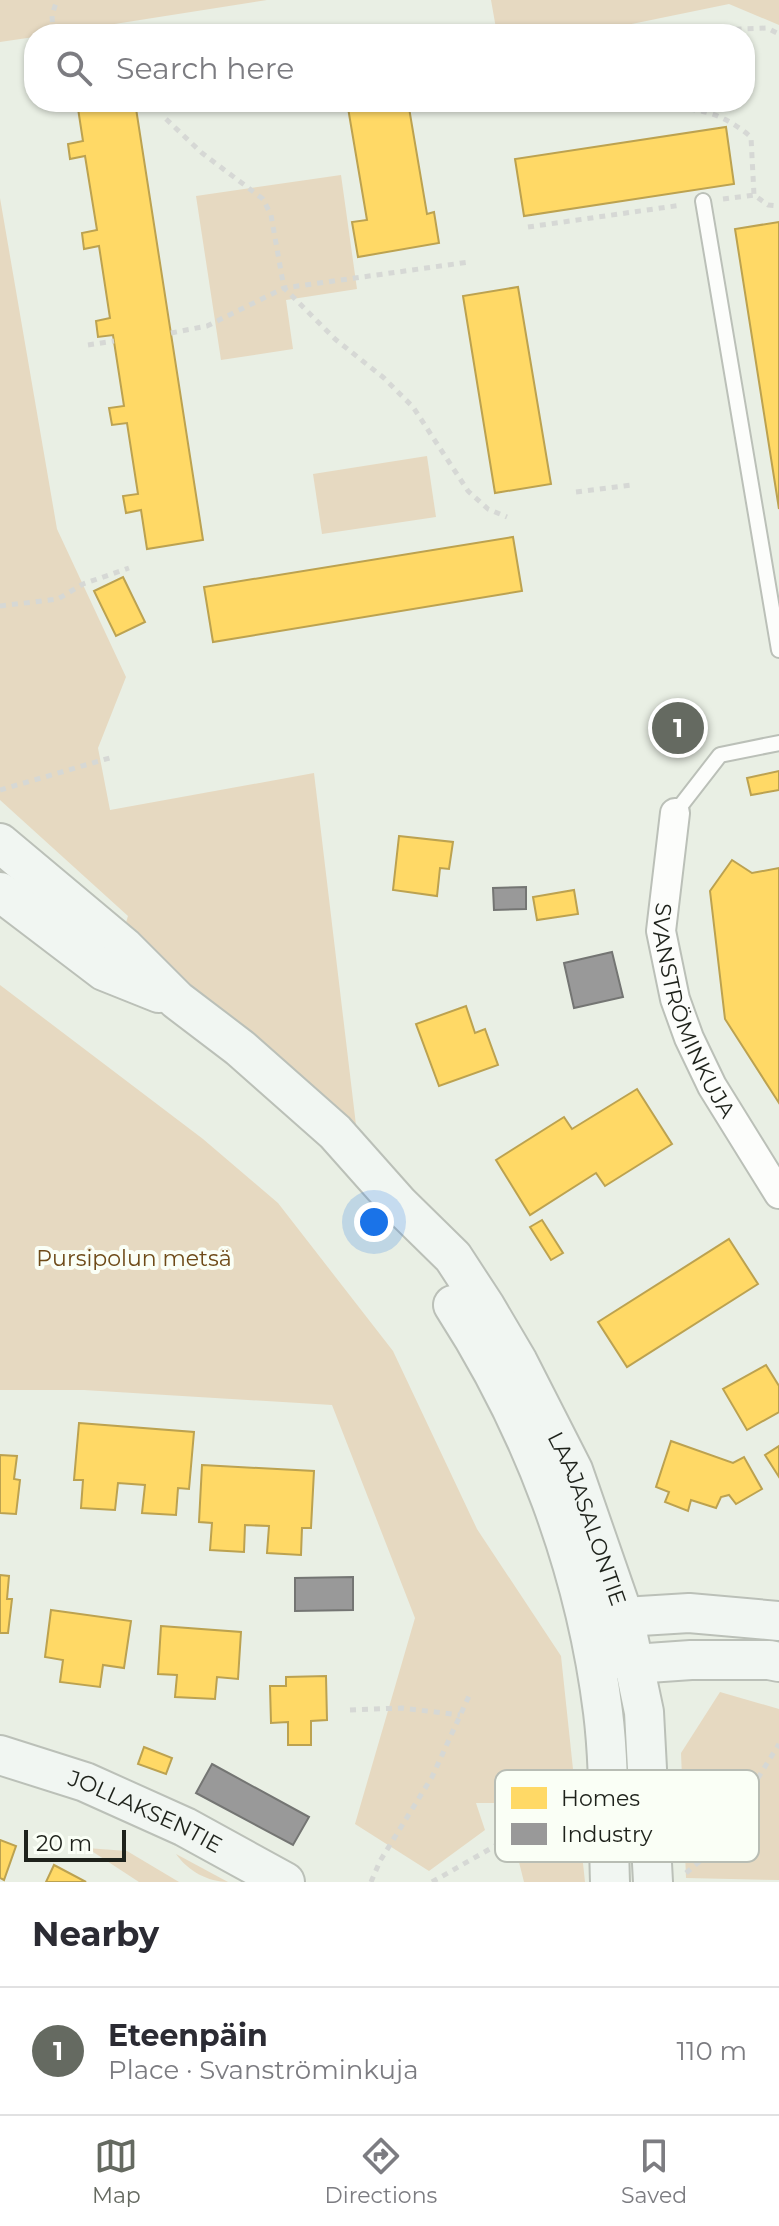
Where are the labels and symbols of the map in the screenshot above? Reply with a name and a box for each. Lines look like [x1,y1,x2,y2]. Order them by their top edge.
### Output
pin: 1 [652,698,704,758]
street label: SVANSTRÖMINKUJA [647,901,741,1123]
your location [354,1202,394,1242]
park label: Pursipolun metsä [36,1245,232,1272]
street label: LAAJASALONTIE [542,1427,632,1609]
street label: JOLLAKSENTIE [64,1764,227,1859]
legend [495,1770,759,1862]
text: Homes [561,1785,640,1812]
text: Industry [561,1821,653,1848]
scale bar [24,1826,126,1862]

